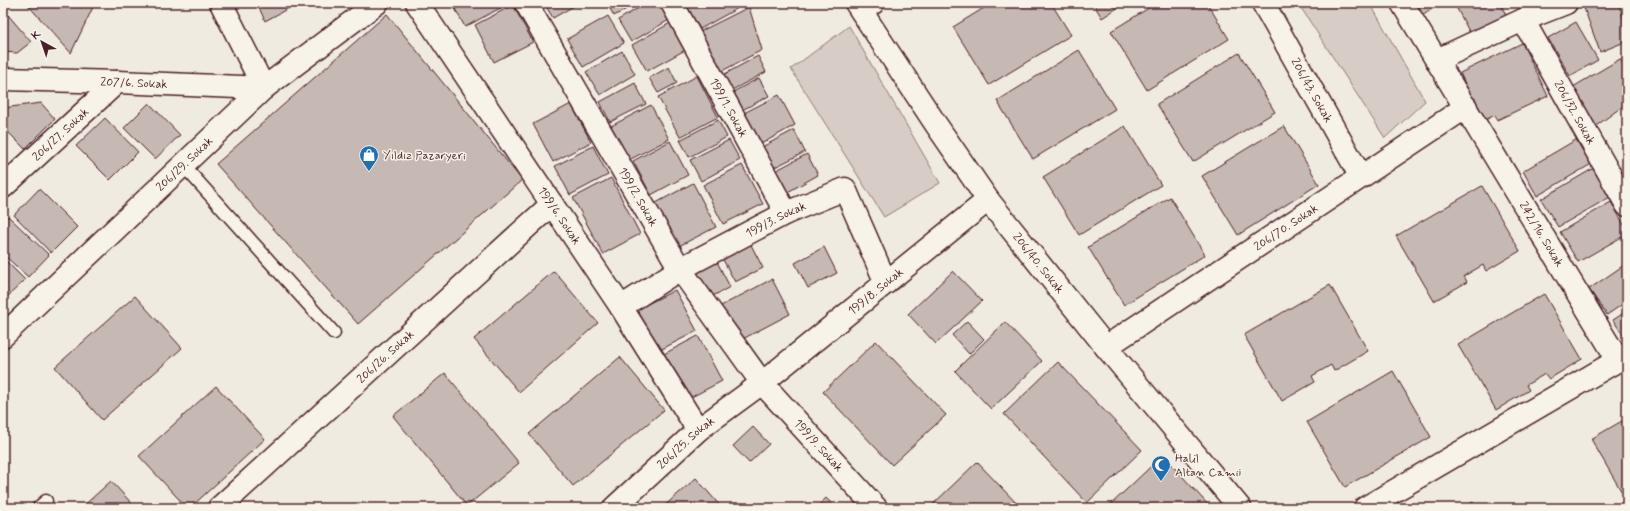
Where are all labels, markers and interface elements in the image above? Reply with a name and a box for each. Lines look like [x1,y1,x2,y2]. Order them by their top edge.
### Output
north arrow [22,22,62,62]
text: K [29,27,44,43]
street label: 206/43. Sokak [1287,55,1336,126]
street label: 207/6. Sokak [100,75,168,93]
street label: 199/1. Sokak [705,75,751,141]
street label: 206/32. Sokak [1550,78,1599,148]
street label: 206/27. Sokak [29,105,93,165]
street label: 206/29. Sokak [153,134,217,195]
shop icon: Yıldız Pazaryeri [358,144,380,172]
place label: Yıldız Pazaryeri [383,148,466,164]
street label: 199/2. Sokak [614,165,661,230]
street label: 199/6. Sokak [534,184,584,248]
street label: 199/3. Sokak [743,199,809,242]
street label: 242/16. Sokak [1515,199,1567,270]
street label: 206/70. Sokak [1251,201,1322,255]
street label: 206/40. Sokak [1009,230,1067,297]
street label: 199/8. Sokak [845,265,907,319]
street label: 206/26. Sokak [354,327,418,387]
street label: 206/25. Sokak [654,413,718,473]
street label: 199/9. Sokak [790,416,846,476]
place label: Halil Altan Camii [1175,451,1241,481]
mosque icon: Halil Altan Camii [1150,454,1172,482]

